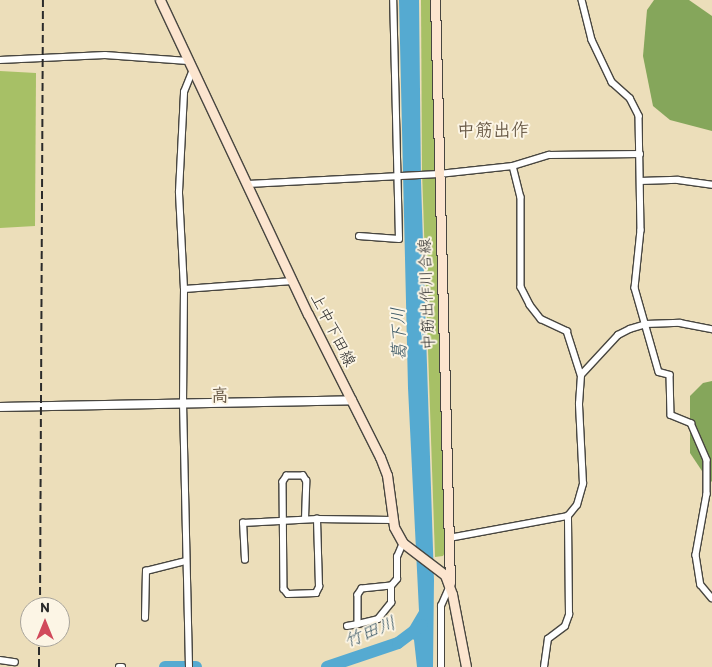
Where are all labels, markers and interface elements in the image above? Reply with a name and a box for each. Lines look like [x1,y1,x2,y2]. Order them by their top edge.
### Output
district label: 中筋出作 [457,119,529,141]
street label: 中筋出作川合線 [415,238,439,350]
street label: 上中下田線 [306,290,360,370]
water label: 葛下川 [387,307,411,361]
district label: 高 [211,384,229,406]
north arrow [20,597,70,647]
text: N [40,599,50,616]
water label: 竹田川 [341,612,399,652]

